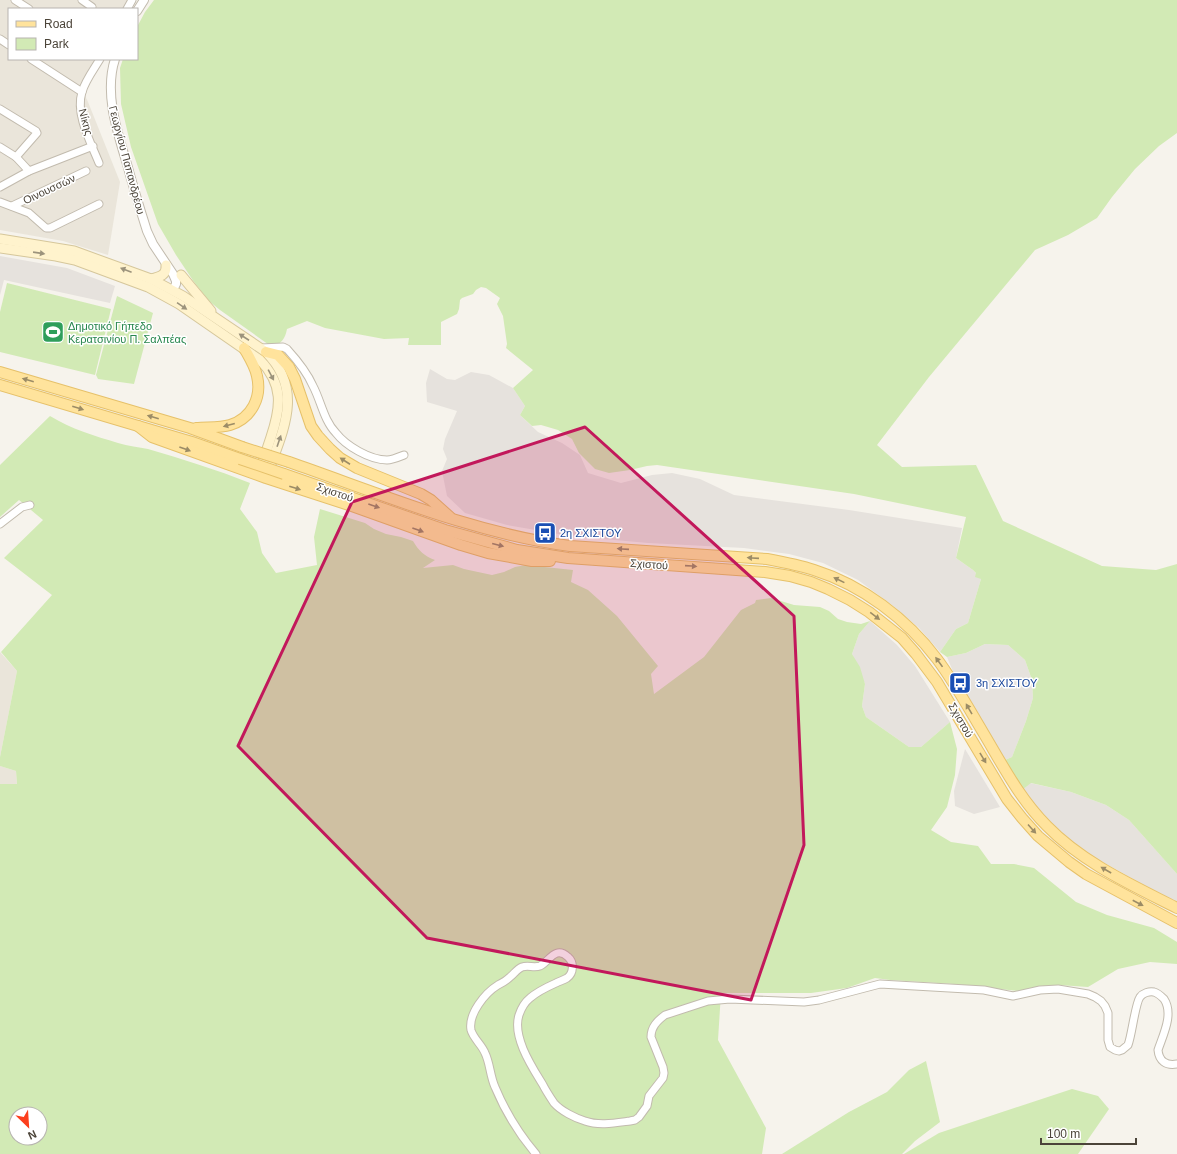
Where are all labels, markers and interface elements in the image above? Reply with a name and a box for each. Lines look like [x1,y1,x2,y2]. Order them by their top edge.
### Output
legend [8,8,138,60]
text: Road [44,17,73,31]
text: Park [44,37,70,51]
street label: Γεωργίου Παπανδρέου [107,104,147,216]
street label: Νίκης [77,107,95,137]
street label: Οινουσσών [21,171,77,206]
one-way arrow [33,250,45,256]
one-way arrow [120,266,132,272]
one-way arrow [177,302,187,310]
sports icon: Δημοτικό Γήπεδο Κερατσινίου Π. Σαλπέας [40,319,66,345]
place label: Δημοτικό Γήπεδο Κερατσινίου Π. Σαλπέας [68,320,186,345]
one-way arrow [239,333,249,341]
one-way arrow [268,369,274,381]
one-way arrow [22,377,34,383]
one-way arrow [72,405,84,411]
one-way arrow [147,414,159,420]
one-way arrow [222,422,235,428]
one-way arrow [276,435,282,447]
one-way arrow [179,446,191,452]
one-way arrow [339,457,351,464]
street label: Σχιστού [315,480,355,504]
one-way arrow [290,485,302,491]
one-way arrow [368,503,380,509]
bus stop icon: 2η ΣΧΙΣΤΟΥ [532,520,558,546]
place label: 2η ΣΧΙΣΤΟΥ [560,527,622,539]
one-way arrow [413,528,425,534]
one-way arrow [491,543,504,549]
one-way arrow [617,546,629,553]
one-way arrow [747,554,759,561]
street label: Σχιστού [630,557,668,571]
one-way arrow [685,563,697,570]
one-way arrow [834,577,845,583]
one-way arrow [870,612,881,621]
one-way arrow [935,656,943,667]
bus stop icon: 3η ΣΧΙΣΤΟΥ [947,670,973,696]
place label: 3η ΣΧΙΣΤΟΥ [976,677,1038,689]
street label: Σχιστού [946,700,976,740]
one-way arrow [966,703,973,715]
one-way arrow [979,752,986,764]
one-way arrow [1027,824,1036,834]
one-way arrow [1100,867,1111,874]
one-way arrow [1132,899,1144,906]
north arrow [8,1106,48,1146]
scale bar [1041,1120,1136,1146]
text: 100 m [1047,1127,1080,1141]
text: N [26,1128,38,1142]

